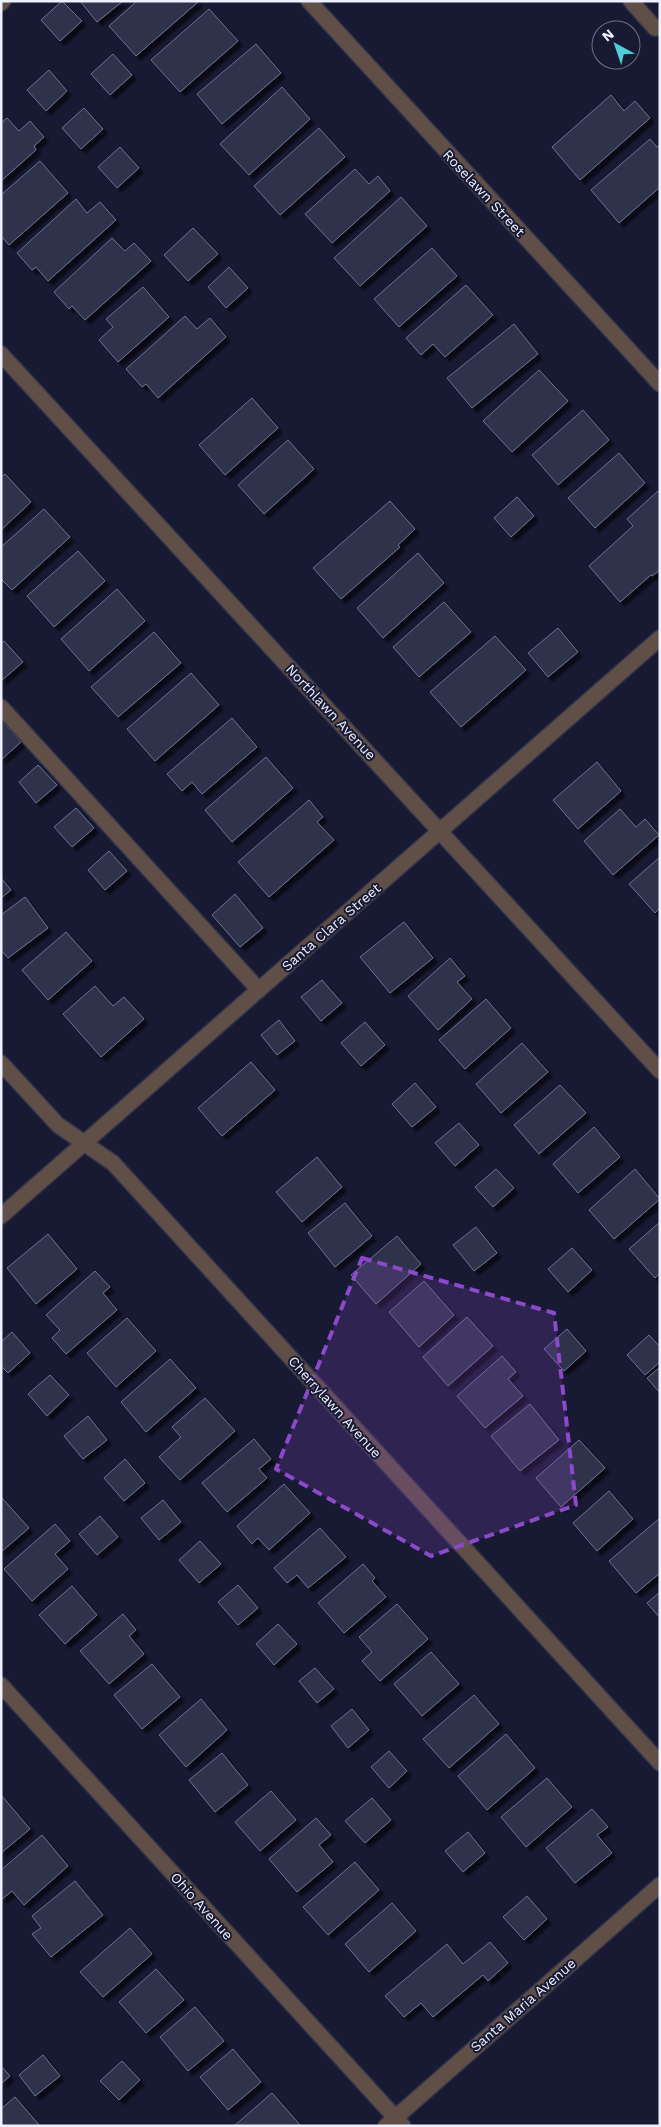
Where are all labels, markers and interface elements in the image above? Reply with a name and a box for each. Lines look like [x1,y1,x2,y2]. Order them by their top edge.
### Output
north arrow [591,20,641,70]
text: N [599,26,617,45]
street label: Roselawn Street [440,146,528,240]
street label: Northlawn Avenue [283,661,379,763]
street label: Santa Clara Street [278,880,384,974]
street label: Cherrylawn Avenue [285,1353,385,1461]
street label: Ohio Avenue [168,1869,236,1943]
street label: Santa Maria Avenue [467,1955,579,2055]

